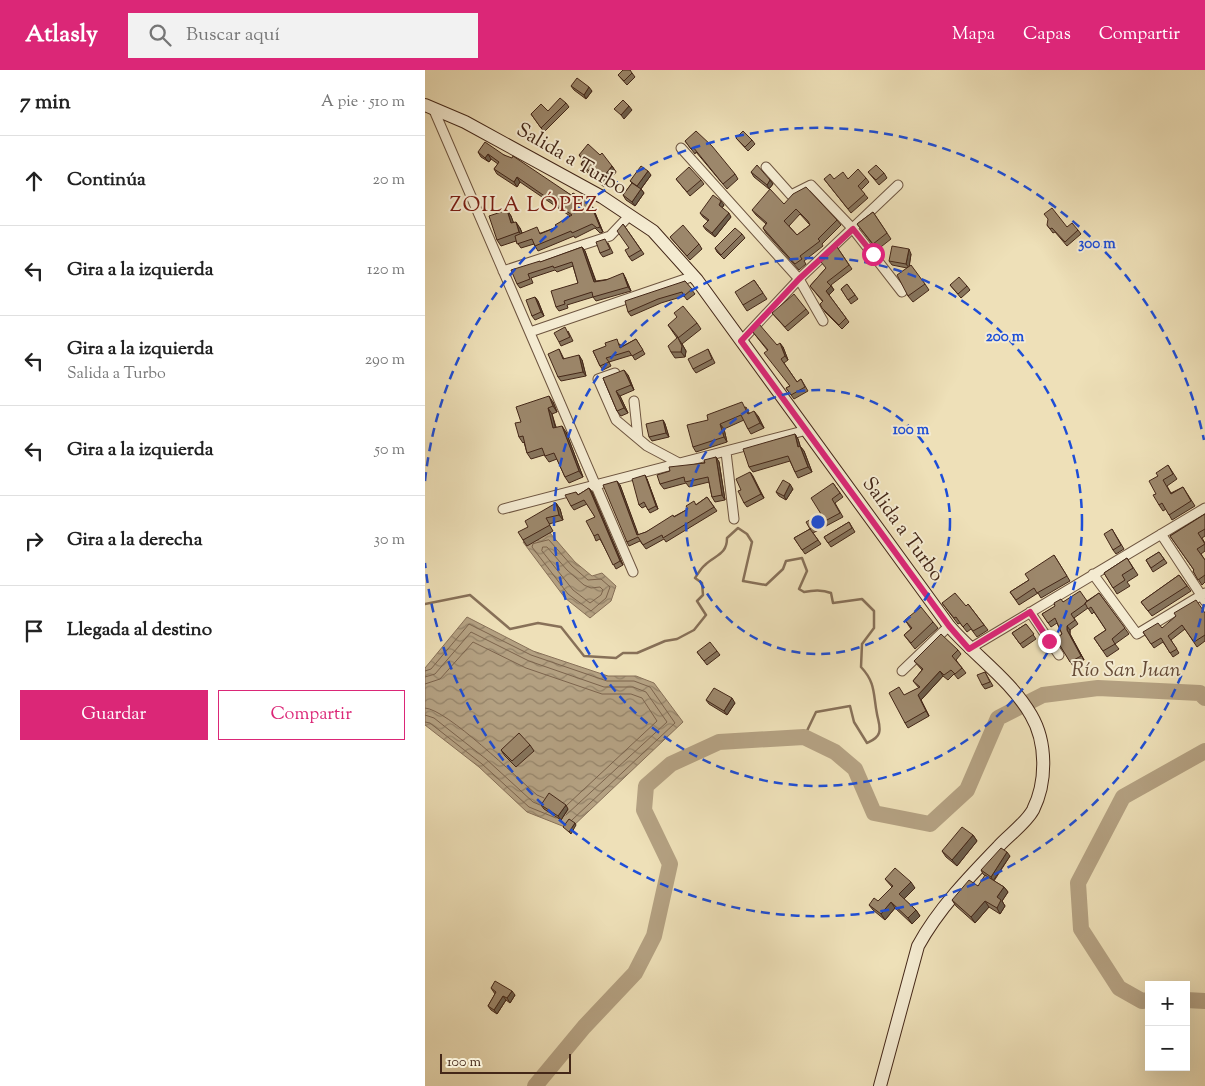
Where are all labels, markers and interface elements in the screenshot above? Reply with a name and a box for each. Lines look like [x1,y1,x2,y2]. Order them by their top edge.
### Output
search box [128,13,478,58]
text: Atlasly [25,18,98,52]
icon: search [146,21,174,49]
text: Buscar aquí [186,22,280,49]
text: Mapa [952,22,995,48]
text: Capas [1023,22,1071,48]
text: Compartir [1099,22,1180,48]
text: 7 min [20,88,71,118]
text: A pie · 510 m [321,91,405,114]
street label: Salida a Turbo [510,117,632,203]
icon: ahead [20,167,48,195]
text: Continúa [67,167,146,194]
text: 20 m [372,169,405,192]
district label: ZOILA LÓPEZ [450,191,598,221]
text: 300 m [1078,234,1116,255]
route start [862,243,885,266]
icon: left [20,257,48,285]
text: Gira a la izquierda [67,257,213,284]
text: 120 m [367,259,405,282]
text: 200 m [986,327,1025,348]
text: Gira a la izquierda [67,336,213,363]
icon: left [20,347,48,375]
text: 290 m [365,349,405,372]
text: Salida a Turbo [67,363,166,386]
text: 100 m [893,420,930,441]
icon: left [20,437,48,465]
text: Gira a la izquierda [67,437,213,464]
text: 50 m [374,439,405,462]
street label: Salida a Turbo [854,471,950,589]
centre of rings [809,513,827,531]
icon: right [20,527,48,555]
text: Gira a la derecha [67,527,202,554]
text: 30 m [374,529,405,552]
icon: arrive [20,617,48,645]
text: Llegada al destino [67,617,212,644]
route end [1038,630,1061,653]
water label: Río San Juan [1071,656,1181,686]
button: Guardar [20,690,208,740]
button: Compartir [218,690,405,740]
map controls [1145,981,1190,1071]
button: + [1145,981,1190,1026]
button: − [1145,1026,1190,1071]
scale bar [440,1051,571,1074]
text: 100 m [447,1053,481,1073]

